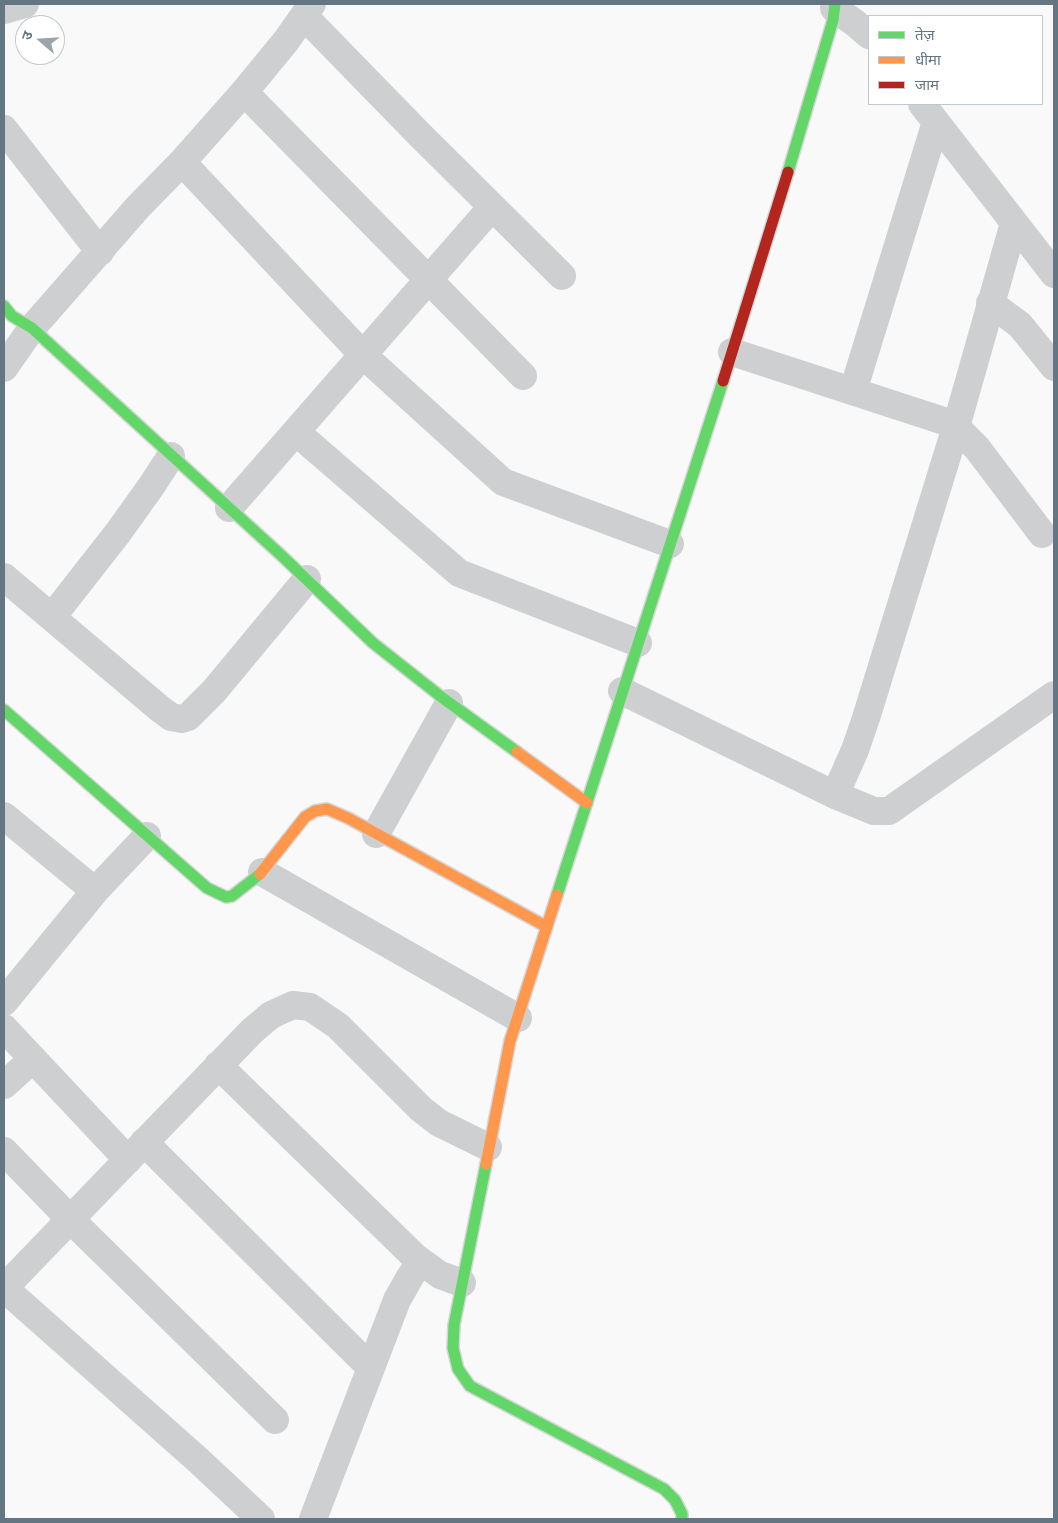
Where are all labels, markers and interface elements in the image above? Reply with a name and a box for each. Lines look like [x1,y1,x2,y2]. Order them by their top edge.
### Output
north arrow [15,15,65,65]
legend [868,15,1043,105]
text: तेज़ [915,24,935,46]
text: उ [16,28,38,43]
text: धीमा [915,49,941,71]
text: जाम [915,74,939,96]

